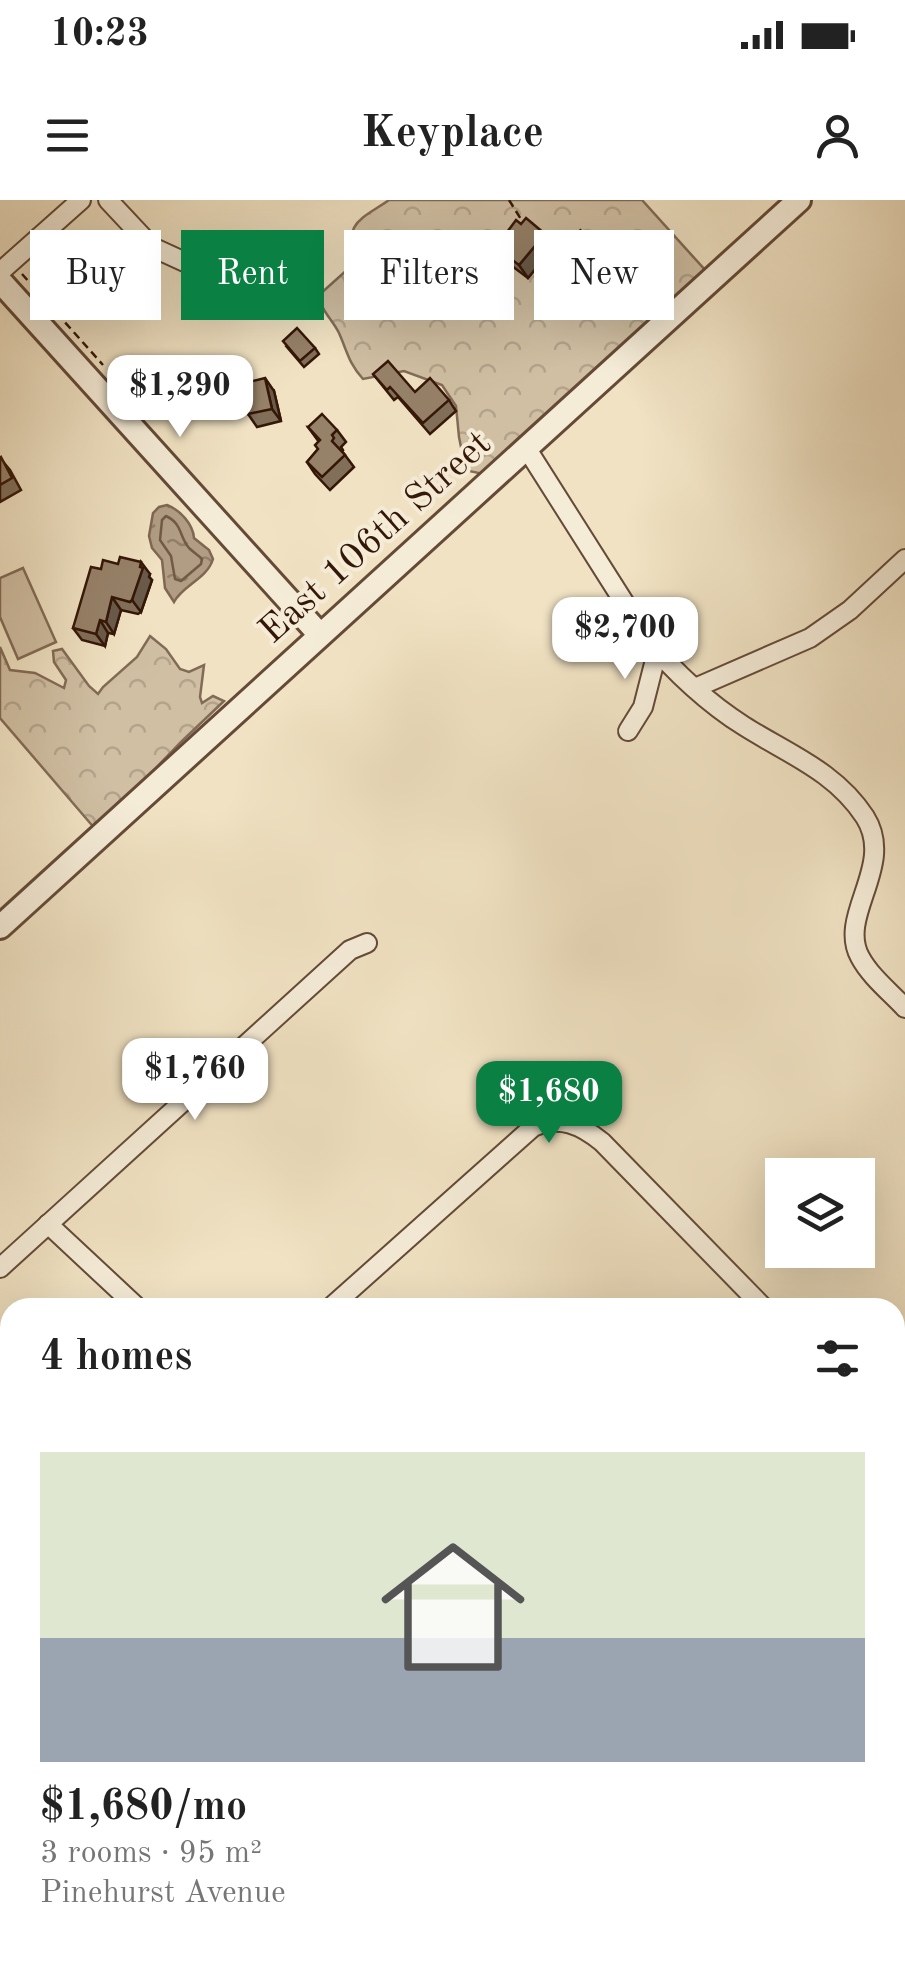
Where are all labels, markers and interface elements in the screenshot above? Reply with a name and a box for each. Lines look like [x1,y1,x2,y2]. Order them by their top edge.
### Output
text: 10:23 [50,16,149,54]
icon: menu [40,108,95,163]
icon: person [810,108,865,163]
text: Keyplace [361,112,544,157]
chip: Buy [30,230,161,320]
chip: Rent [181,230,324,320]
chip: Filters [344,230,514,320]
chip: New [534,230,674,320]
pin: $1,290 [99,355,261,440]
text: $1,290 [129,371,231,403]
street label: East 106th Street [253,425,499,651]
pin: $2,700 [544,597,706,682]
text: $2,700 [574,613,676,645]
pin: $1,760 [114,1038,276,1123]
text: $1,760 [144,1054,246,1086]
pin: $1,680 [468,1061,630,1146]
text: $1,680 [498,1077,600,1109]
map controls [765,1158,875,1268]
button: layers [765,1158,875,1268]
icon: filters [810,1331,865,1386]
text: 4 homes [40,1337,192,1379]
icon: home [363,1517,543,1697]
text: $1,680/mo [40,1787,247,1829]
text: 3 rooms · 95 m² [40,1838,262,1870]
text: Pinehurst Avenue [40,1878,286,1910]

